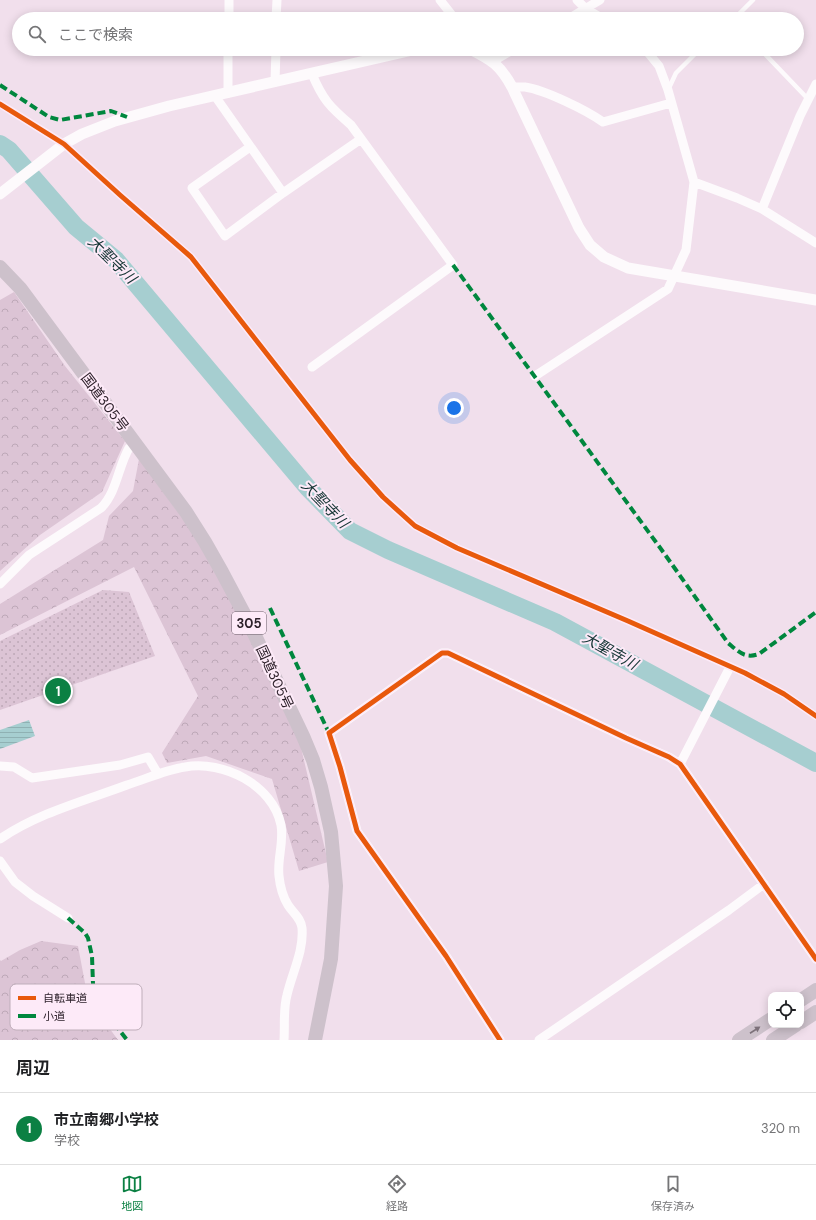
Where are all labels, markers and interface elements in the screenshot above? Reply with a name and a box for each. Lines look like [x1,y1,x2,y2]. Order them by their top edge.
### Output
search box [12,12,804,56]
icon: search [26,23,48,45]
text: ここで検索 [58,25,133,45]
water label: 大聖寺川 [83,232,142,289]
street label: 国道305号 [77,369,133,435]
your location [444,398,464,418]
water label: 大聖寺川 [297,475,354,534]
road number: 305 [232,612,266,634]
water label: 大聖寺川 [579,628,643,675]
street label: 国道305号 [252,642,298,712]
pin: 1 [45,676,71,706]
legend [10,984,142,1030]
text: 自転車道 [43,991,87,1005]
map controls [768,992,804,1028]
button: locate [768,992,804,1028]
text: 小道 [43,1009,65,1023]
one-way arrow [749,1026,761,1033]
text: 周辺 [16,1057,50,1079]
text: 市立南郷小学校 [54,1110,159,1130]
text: 1 [27,1120,31,1137]
text: 320 m [761,1120,800,1137]
text: 学校 [54,1132,80,1149]
tab: 地図 [121,1173,143,1213]
tab: 経路 [386,1173,408,1213]
tab: 保存済み [651,1173,695,1213]

